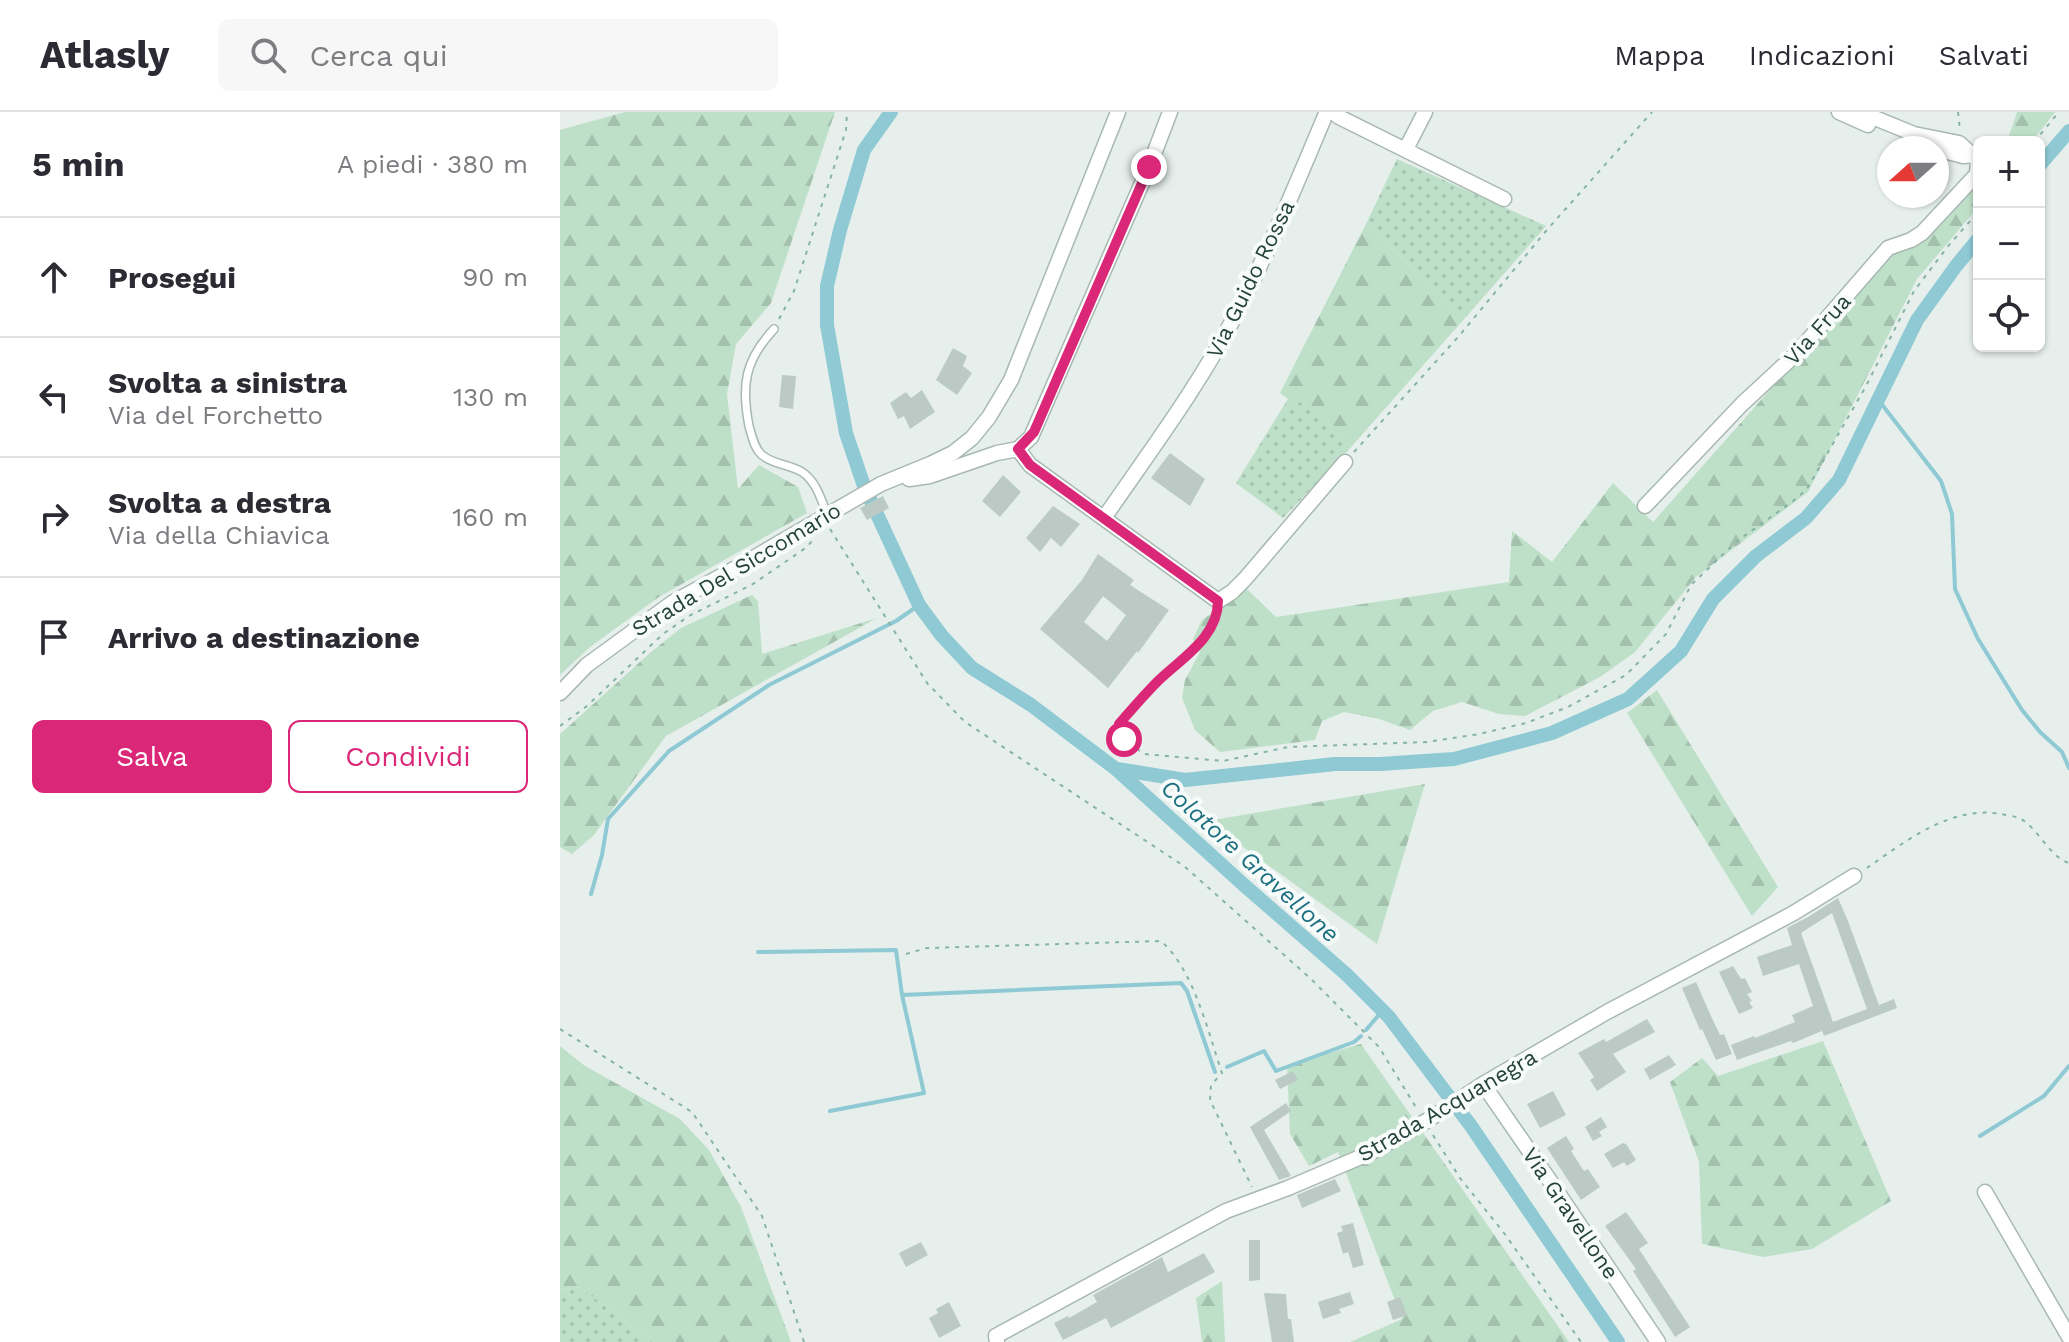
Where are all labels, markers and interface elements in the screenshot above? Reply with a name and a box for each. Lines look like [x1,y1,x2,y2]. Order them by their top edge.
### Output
search box [218,19,778,91]
text: Atlasly [40,33,170,77]
icon: search [246,33,290,77]
text: Cerca qui [310,38,448,73]
text: Mappa [1614,39,1705,72]
text: Indicazioni [1749,39,1895,72]
text: Salvati [1939,39,2029,72]
north arrow [1877,136,1949,208]
map controls [1973,136,2045,352]
button: + [1973,136,2045,208]
text: 5 min [32,144,125,184]
text: A piedi · 380 m [337,149,528,179]
route end [1131,149,1167,185]
street label: Via Guido Rossa [1201,196,1299,362]
button: − [1973,208,2045,280]
icon: ahead [32,255,76,299]
text: Prosegui [108,260,236,295]
text: 90 m [462,262,528,292]
button: locate [1973,280,2045,352]
street label: Via Frua [1779,289,1856,370]
text: Svolta a sinistra [108,365,347,400]
icon: left [32,375,76,419]
text: 130 m [453,382,528,412]
text: Via del Forchetto [108,400,323,430]
text: Svolta a destra [108,485,331,520]
icon: right [32,495,76,539]
street label: Strada Del Siccomario [627,497,845,642]
text: 160 m [452,502,528,532]
text: Via della Chiavica [108,520,330,550]
icon: arrive [32,615,76,659]
text: Arrivo a destinazione [108,620,420,655]
button: Salva [32,720,272,793]
button: Condividi [288,720,528,793]
route start [1106,721,1142,757]
water label: Colatore Gravellone [1155,774,1345,948]
street label: Strada Acquanegra [1353,1044,1541,1167]
street label: Via Gravellone [1517,1143,1624,1284]

